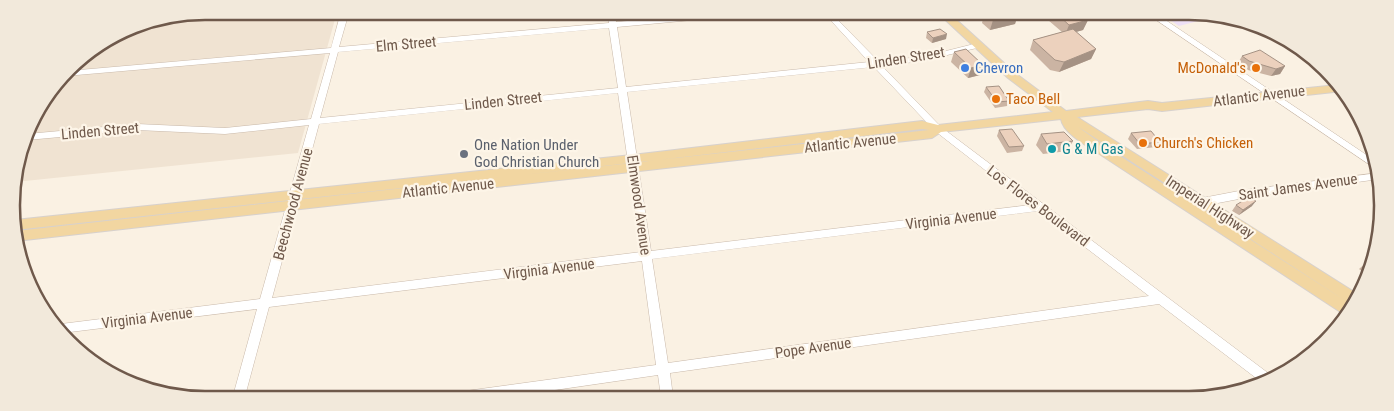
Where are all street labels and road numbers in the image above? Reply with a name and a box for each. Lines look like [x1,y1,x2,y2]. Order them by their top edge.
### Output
street label: Elm Street [375,32,437,56]
street label: Linden Street [866,43,946,73]
street label: Atlantic Avenue [1212,81,1306,111]
street label: Linden Street [463,88,543,114]
street label: Linden Street [60,119,140,143]
street label: Atlantic Avenue [803,129,897,157]
street label: Beechwood Avenue [269,146,317,262]
street label: Elmwood Avenue [623,154,655,256]
street label: Los Flores Boulevard [983,162,1093,250]
street label: Saint James Avenue [1237,170,1359,204]
street label: Imperial Highway [1162,172,1258,242]
street label: Atlantic Avenue [401,174,495,202]
street label: Virginia Avenue [904,204,998,234]
street label: Virginia Avenue [502,254,596,284]
street label: Virginia Avenue [100,303,194,333]
street label: Pope Avenue [774,334,852,362]

